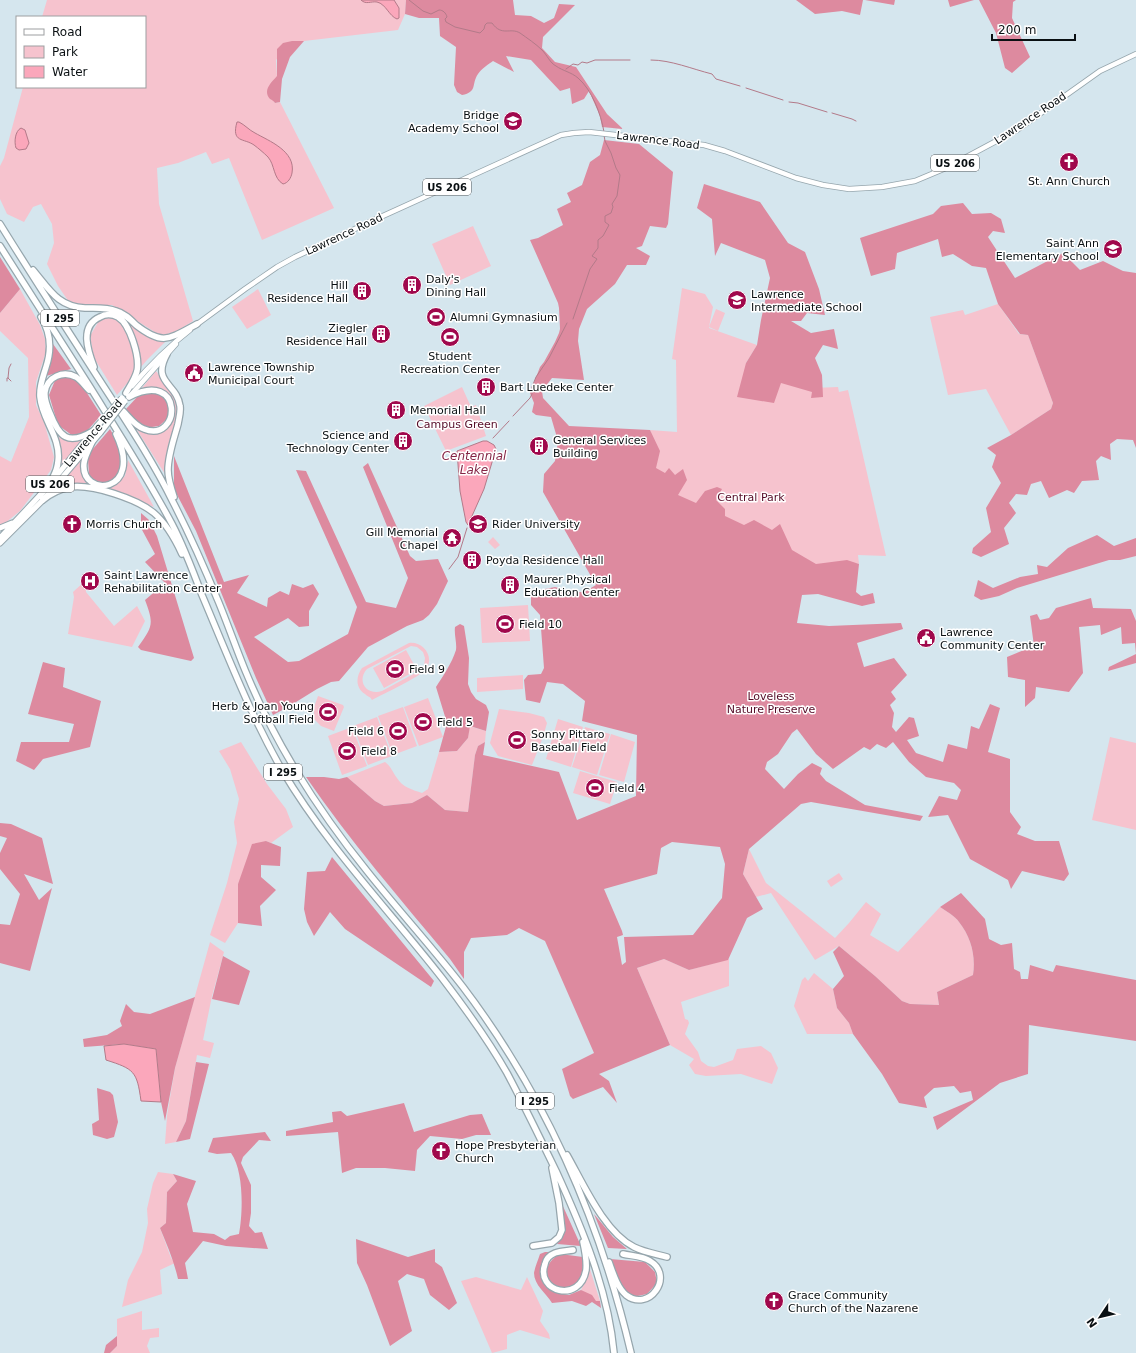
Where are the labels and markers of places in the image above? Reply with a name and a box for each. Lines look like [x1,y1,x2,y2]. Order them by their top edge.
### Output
place label: Bridge Academy School [408,109,499,135]
school or university icon: Bridge Academy School [502,110,524,132]
church icon: St. Ann Church [1058,151,1080,173]
place label: St. Ann Church [1028,175,1110,188]
place label: Saint Ann Elementary School [996,237,1099,263]
school or university icon: Saint Ann Elementary School [1102,238,1124,260]
place label: Daly's Dining Hall [426,273,486,299]
building icon: Daly's Dining Hall [401,274,423,296]
place label: Hill Residence Hall [267,279,348,305]
building icon: Hill Residence Hall [351,280,373,302]
place label: Lawrence Intermediate School [751,288,862,314]
school or university icon: Lawrence Intermediate School [726,289,748,311]
sports icon: Alumni Gymnasium [425,306,447,328]
place label: Alumni Gymnasium [450,311,558,324]
place label: Ziegler Residence Hall [286,322,367,348]
building icon: Ziegler Residence Hall [370,323,392,345]
sports icon: Student Recreation Center [439,326,461,348]
place label: Student Recreation Center [400,350,500,376]
place label: Lawrence Township Municipal Court [208,361,315,387]
public building icon: Lawrence Township Municipal Court [183,362,205,384]
building icon: Bart Luedeke Center [475,376,497,398]
place label: Bart Luedeke Center [500,381,614,394]
building icon: Memorial Hall [385,399,407,421]
place label: Memorial Hall [410,404,486,417]
place label: Science and Technology Center [286,429,389,455]
building icon: Science and Technology Center [392,430,414,452]
place label: General Services Building [553,434,647,460]
building icon: General Services Building [528,435,550,457]
church icon: Morris Church [61,513,83,535]
school or university icon: Rider University [467,513,489,535]
place label: Morris Church [86,518,162,531]
place label: Rider University [492,518,580,531]
place label: Gill Memorial Chapel [366,526,438,552]
temple icon: Gill Memorial Chapel [441,527,463,549]
building icon: Poyda Residence Hall [461,549,483,571]
place label: Poyda Residence Hall [486,554,604,567]
place label: Saint Lawrence Rehabilitation Center [104,569,221,595]
hospital icon: Saint Lawrence Rehabilitation Center [79,570,101,592]
place label: Maurer Physical Education Center [524,573,620,599]
building icon: Maurer Physical Education Center [499,574,521,596]
sports icon: Field 10 [494,613,516,635]
place label: Field 10 [519,618,562,631]
place label: Lawrence Community Center [940,626,1045,652]
public building icon: Lawrence Community Center [915,627,937,649]
sports icon: Field 9 [384,658,406,680]
place label: Field 9 [409,663,445,676]
place label: Herb & Joan Young Softball Field [212,700,314,726]
sports icon: Herb & Joan Young Softball Field [317,701,339,723]
sports icon: Field 5 [412,711,434,733]
place label: Field 5 [437,716,473,729]
sports icon: Field 6 [387,720,409,742]
place label: Field 6 [348,725,384,738]
place label: Sonny Pittaro Baseball Field [531,728,607,754]
sports icon: Sonny Pittaro Baseball Field [506,729,528,751]
sports icon: Field 8 [336,740,358,762]
place label: Field 8 [361,745,397,758]
sports icon: Field 4 [584,777,606,799]
place label: Field 4 [609,782,645,795]
place label: Hope Presbyterian Church [455,1139,556,1165]
church icon: Hope Presbyterian Church [430,1140,452,1162]
place label: Grace Community Church of the Nazarene [788,1289,919,1315]
church icon: Grace Community Church of the Nazarene [763,1290,785,1312]

